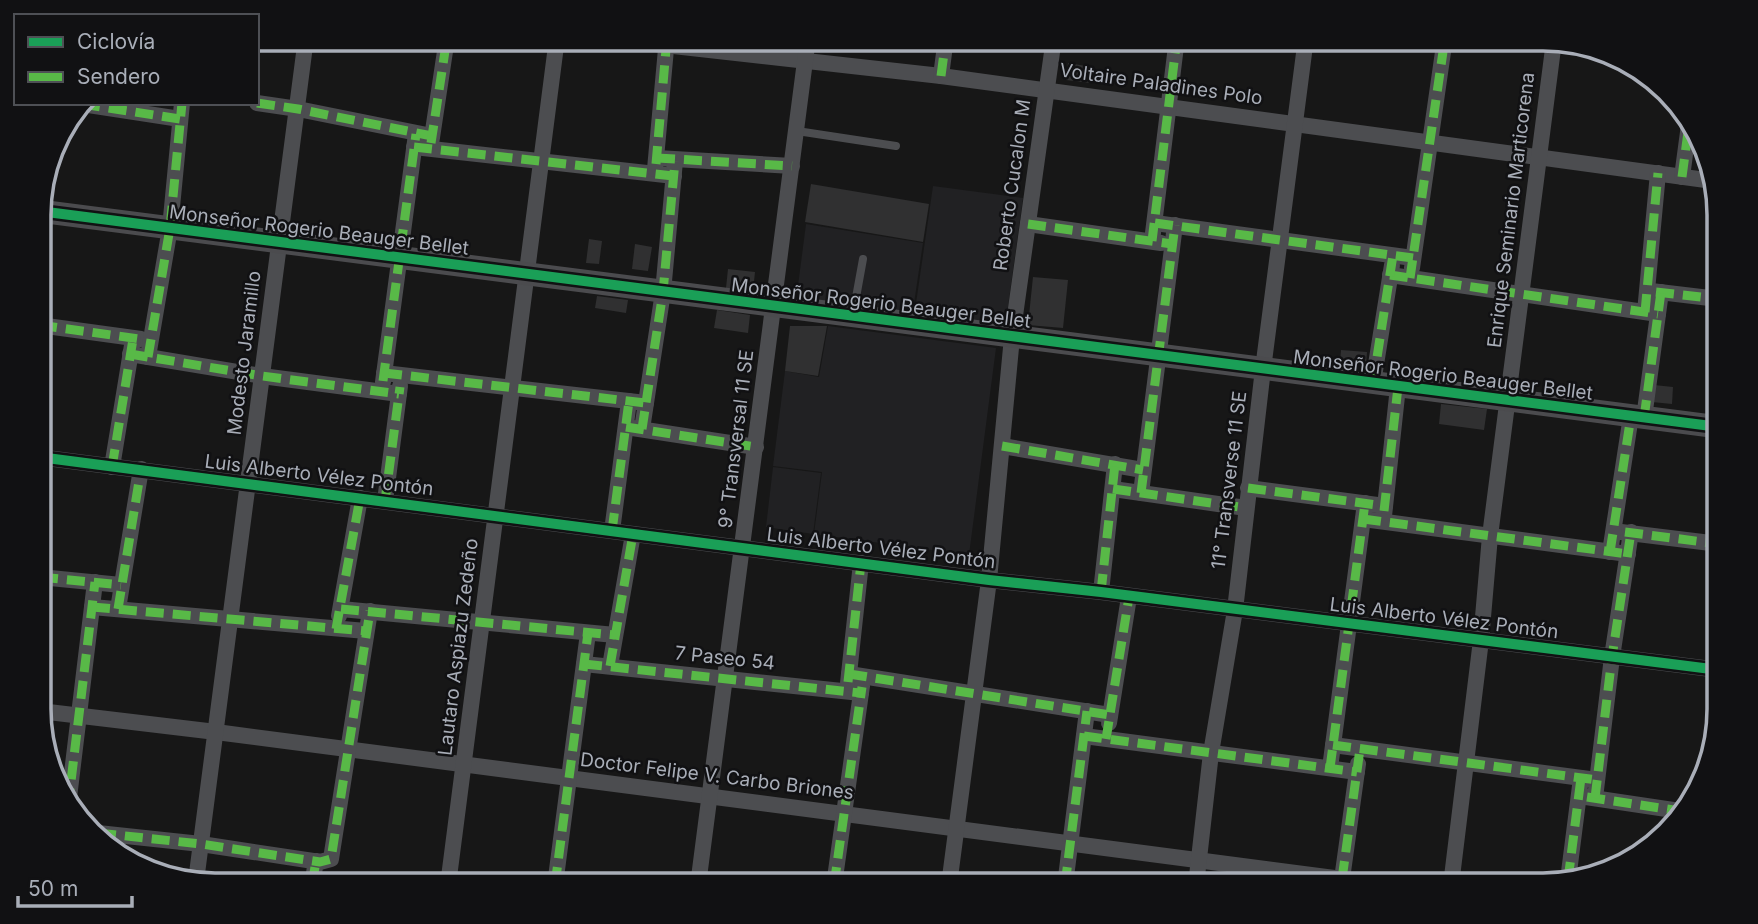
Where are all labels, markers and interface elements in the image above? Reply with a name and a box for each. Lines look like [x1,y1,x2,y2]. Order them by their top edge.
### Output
legend [14,14,259,105]
text: Ciclovía [77,29,155,54]
street label: Voltaire Paladines Polo [1058,58,1264,110]
text: Sendero [77,64,160,89]
street label: Enrique Seminario Marticorena [1483,71,1539,349]
street label: Roberto Cucalon M [989,98,1035,272]
street label: Monseñor Rogerio Beauger Bellet [168,200,470,260]
street label: Modesto Jaramillo [223,270,265,436]
street label: Monseñor Rogerio Beauger Bellet [730,273,1032,333]
street label: Monseñor Rogerio Beauger Bellet [1292,345,1594,405]
street label: 9° Transversal 11 SE [714,348,758,530]
street label: 11° Transverse 11 SE [1207,390,1251,570]
street label: Luis Alberto Vélez Pontón [203,450,435,500]
street label: Luis Alberto Vélez Pontón [765,523,997,573]
street label: Lautaro Aspiazu Zedeño [433,537,483,757]
street label: Luis Alberto Vélez Pontón [1328,593,1560,643]
street label: 7 Paseo 54 [674,641,776,675]
street label: Doctor Felipe V. Carbo Briones [579,748,855,804]
scale bar [18,864,131,908]
text: 50 m [28,876,78,901]

